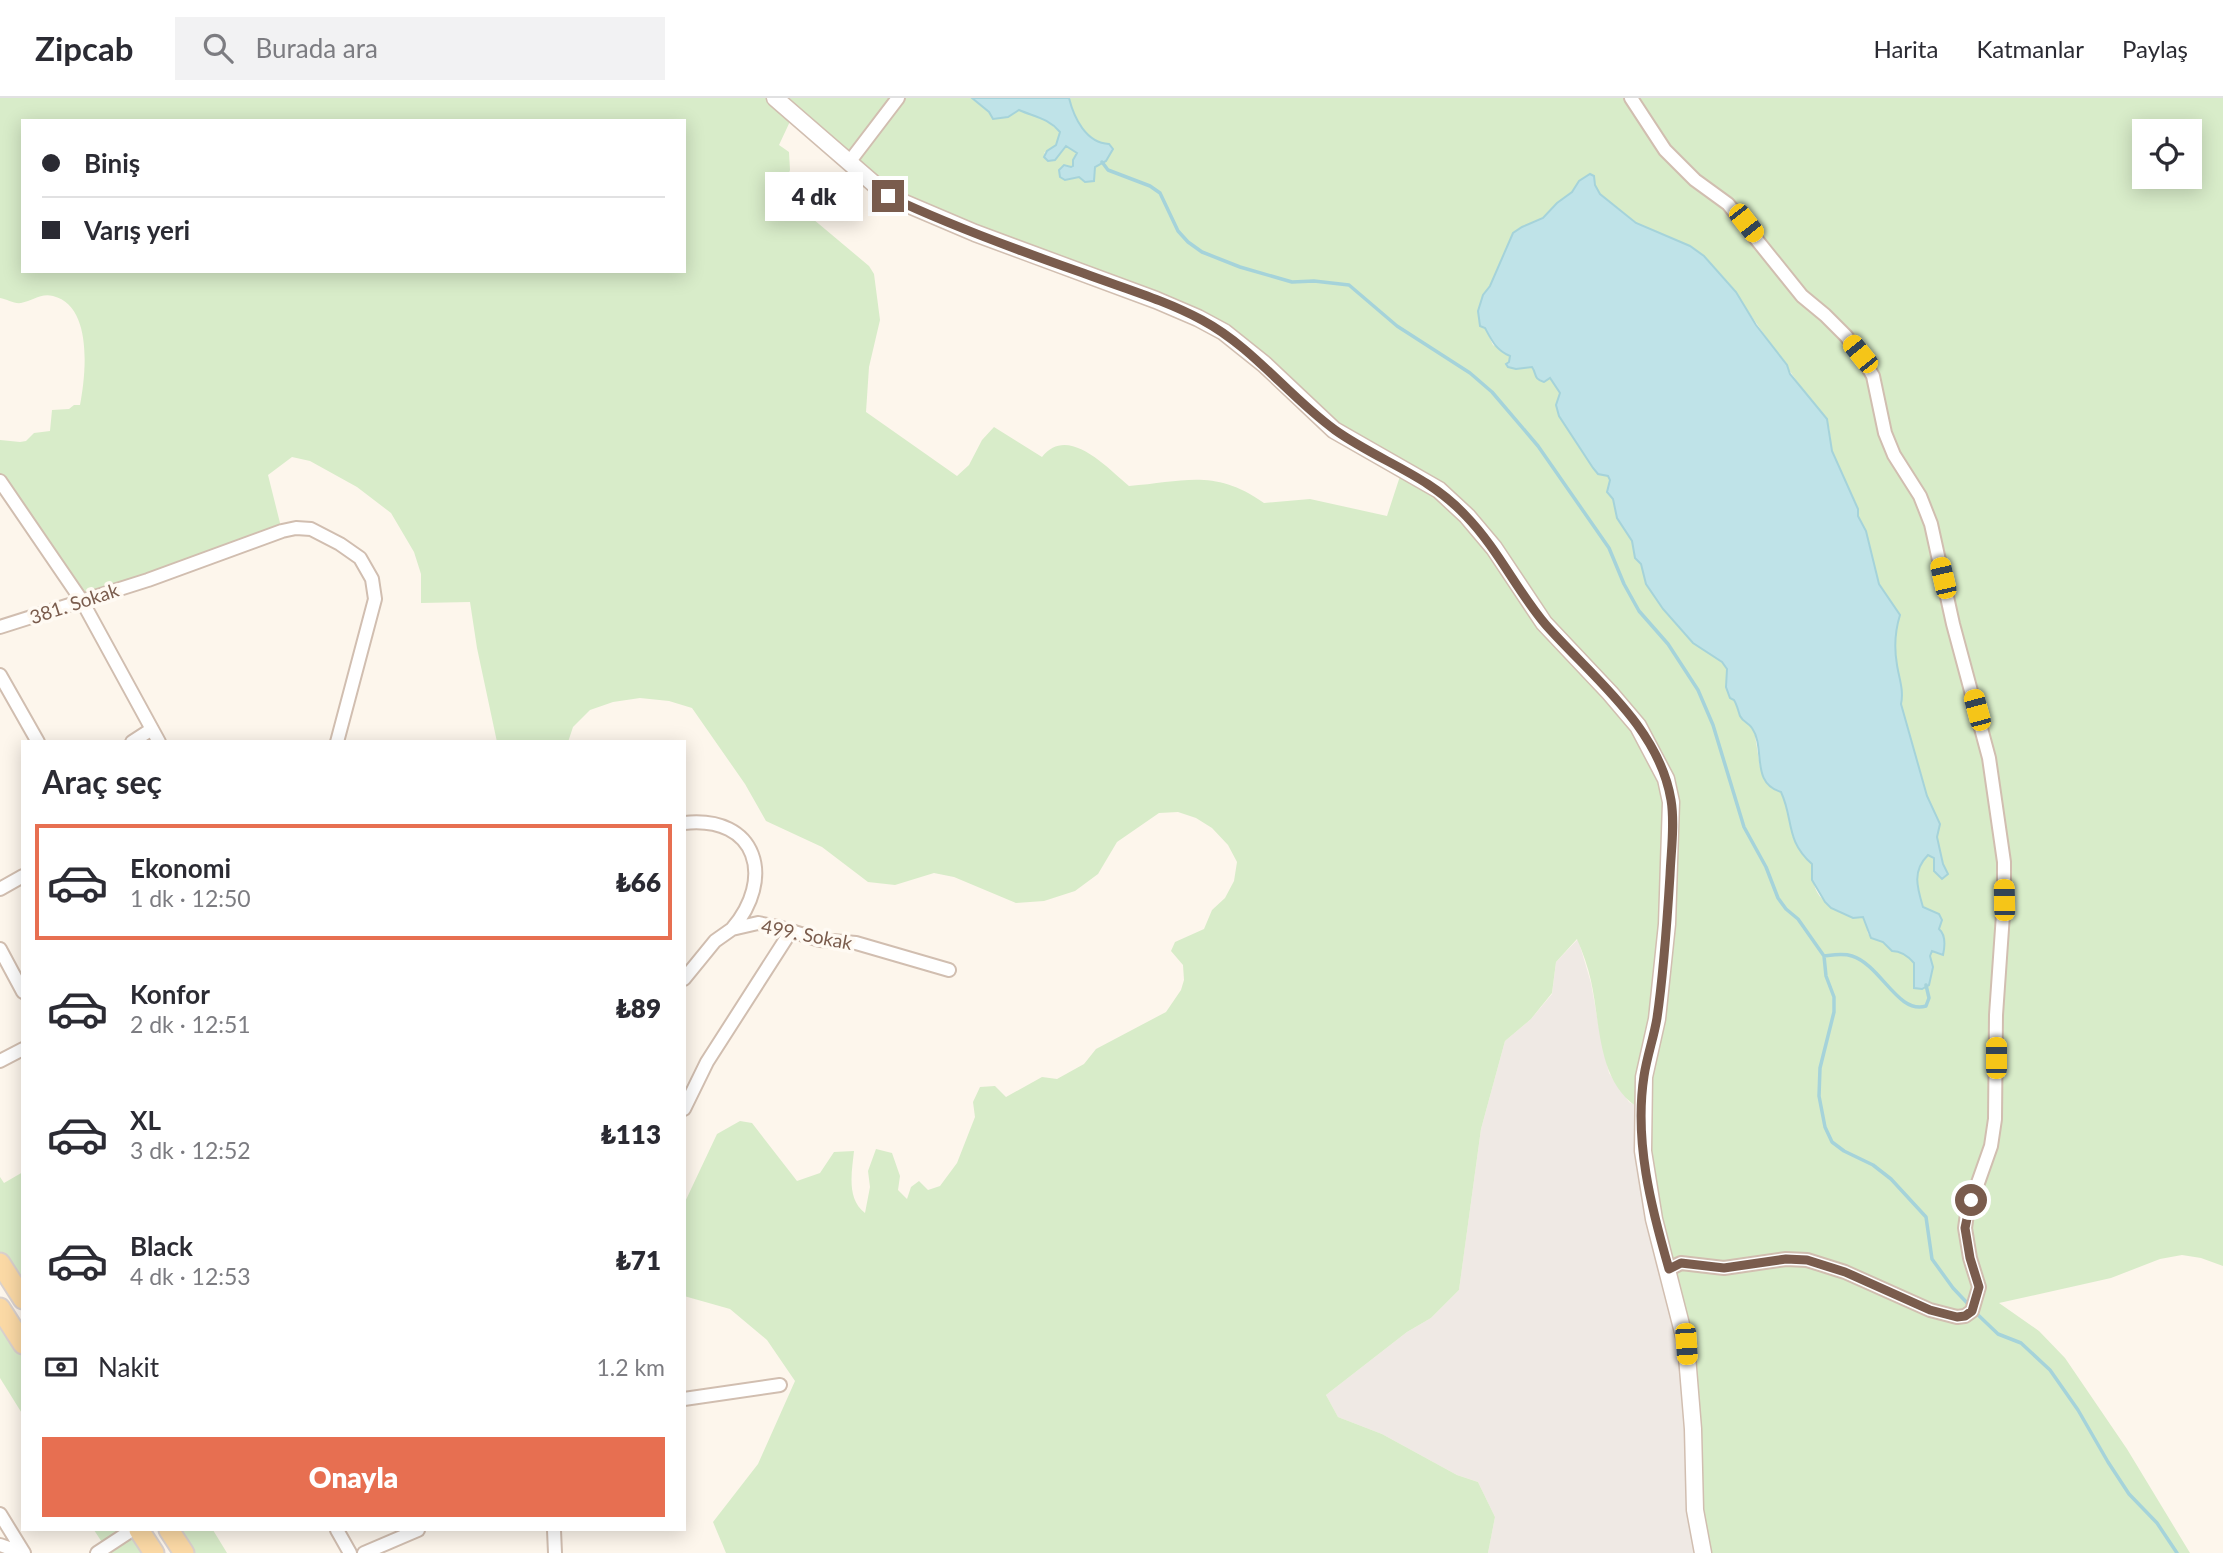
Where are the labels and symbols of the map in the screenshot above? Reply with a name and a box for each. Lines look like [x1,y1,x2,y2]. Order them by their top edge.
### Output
callout: 4 dk [766,172,864,220]
route end [872,180,904,212]
car [1725,200,1768,246]
car [1839,331,1882,377]
car [1929,555,1958,601]
street label: 381. Sokak [27,578,122,628]
car [1962,687,1993,733]
car [1994,879,2015,921]
street label: 499. Sokak [760,914,855,954]
car [1986,1037,2007,1079]
route start [1955,1184,1987,1216]
car [1675,1322,1698,1366]

